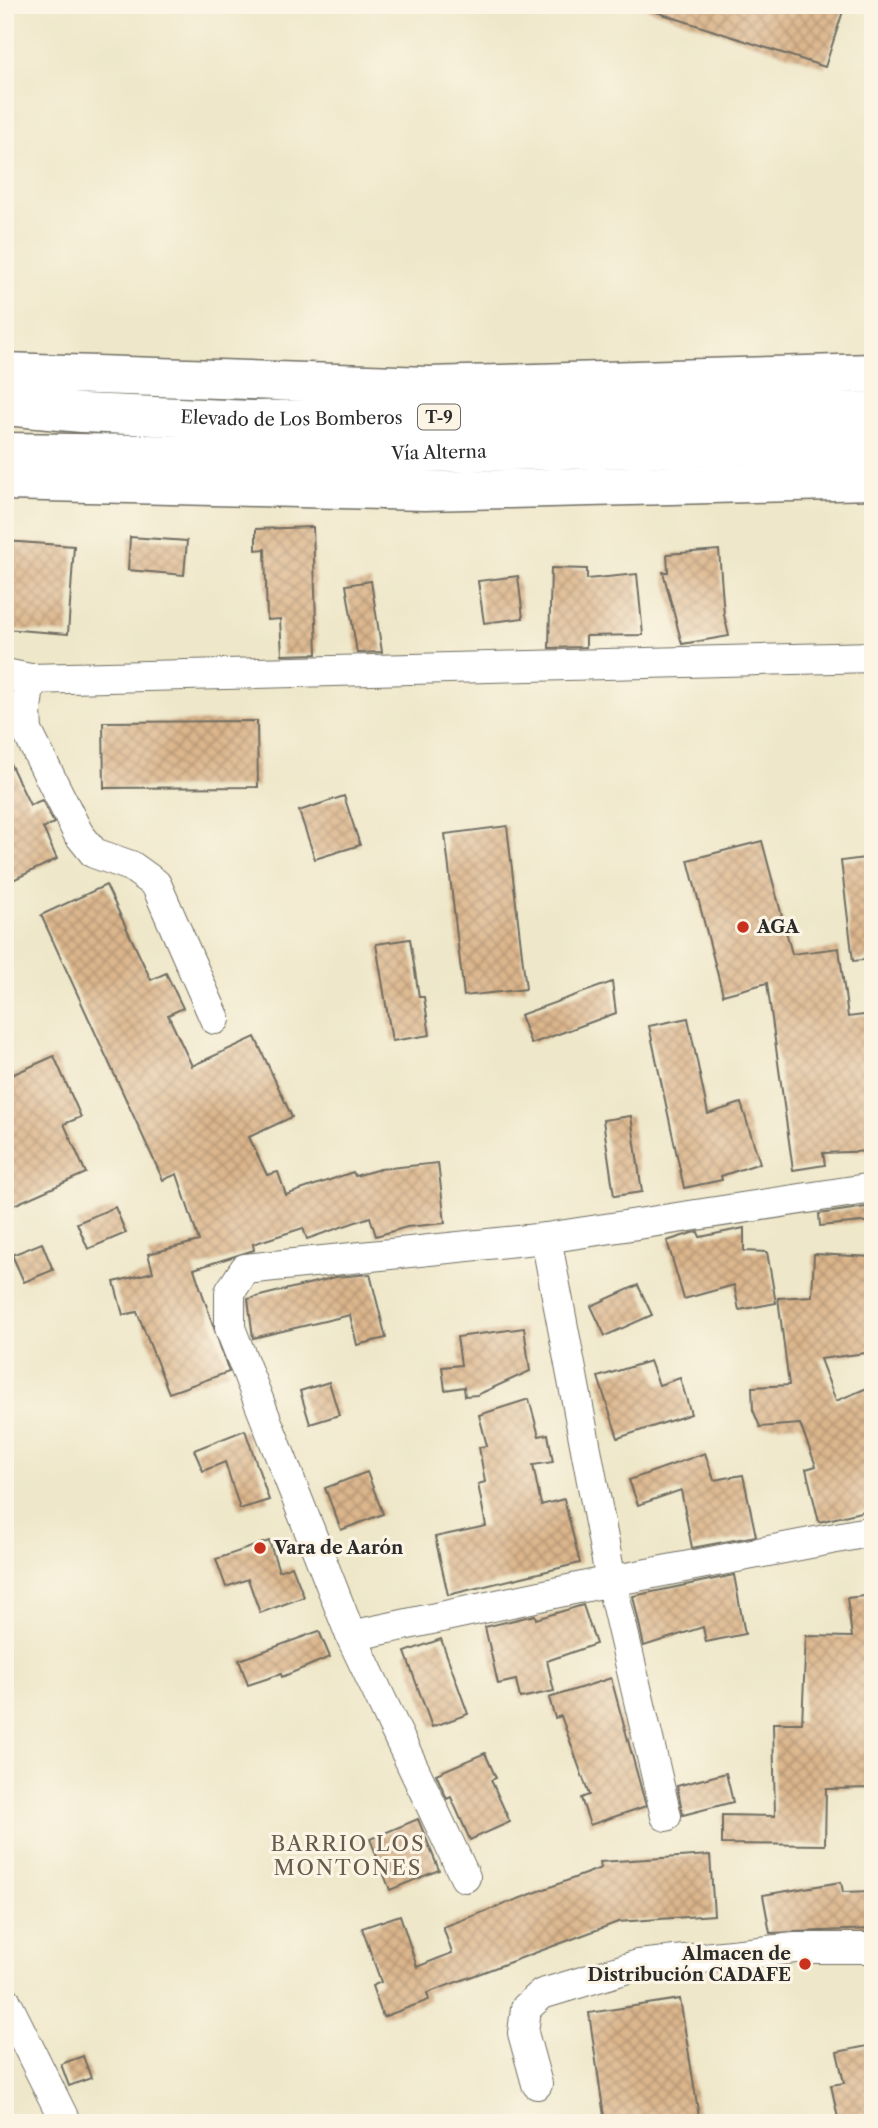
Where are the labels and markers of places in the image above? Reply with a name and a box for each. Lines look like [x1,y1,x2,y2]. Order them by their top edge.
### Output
place label: AGA [756,916,800,938]
marker: AGA [735,919,751,935]
place label: Vara de Aarón [273,1537,404,1559]
marker: Vara de Aarón [252,1540,268,1556]
place label: Almacen de Distribución CADAFE [588,1943,791,1986]
marker: Almacen de Distribución CADAFE [797,1956,813,1972]

